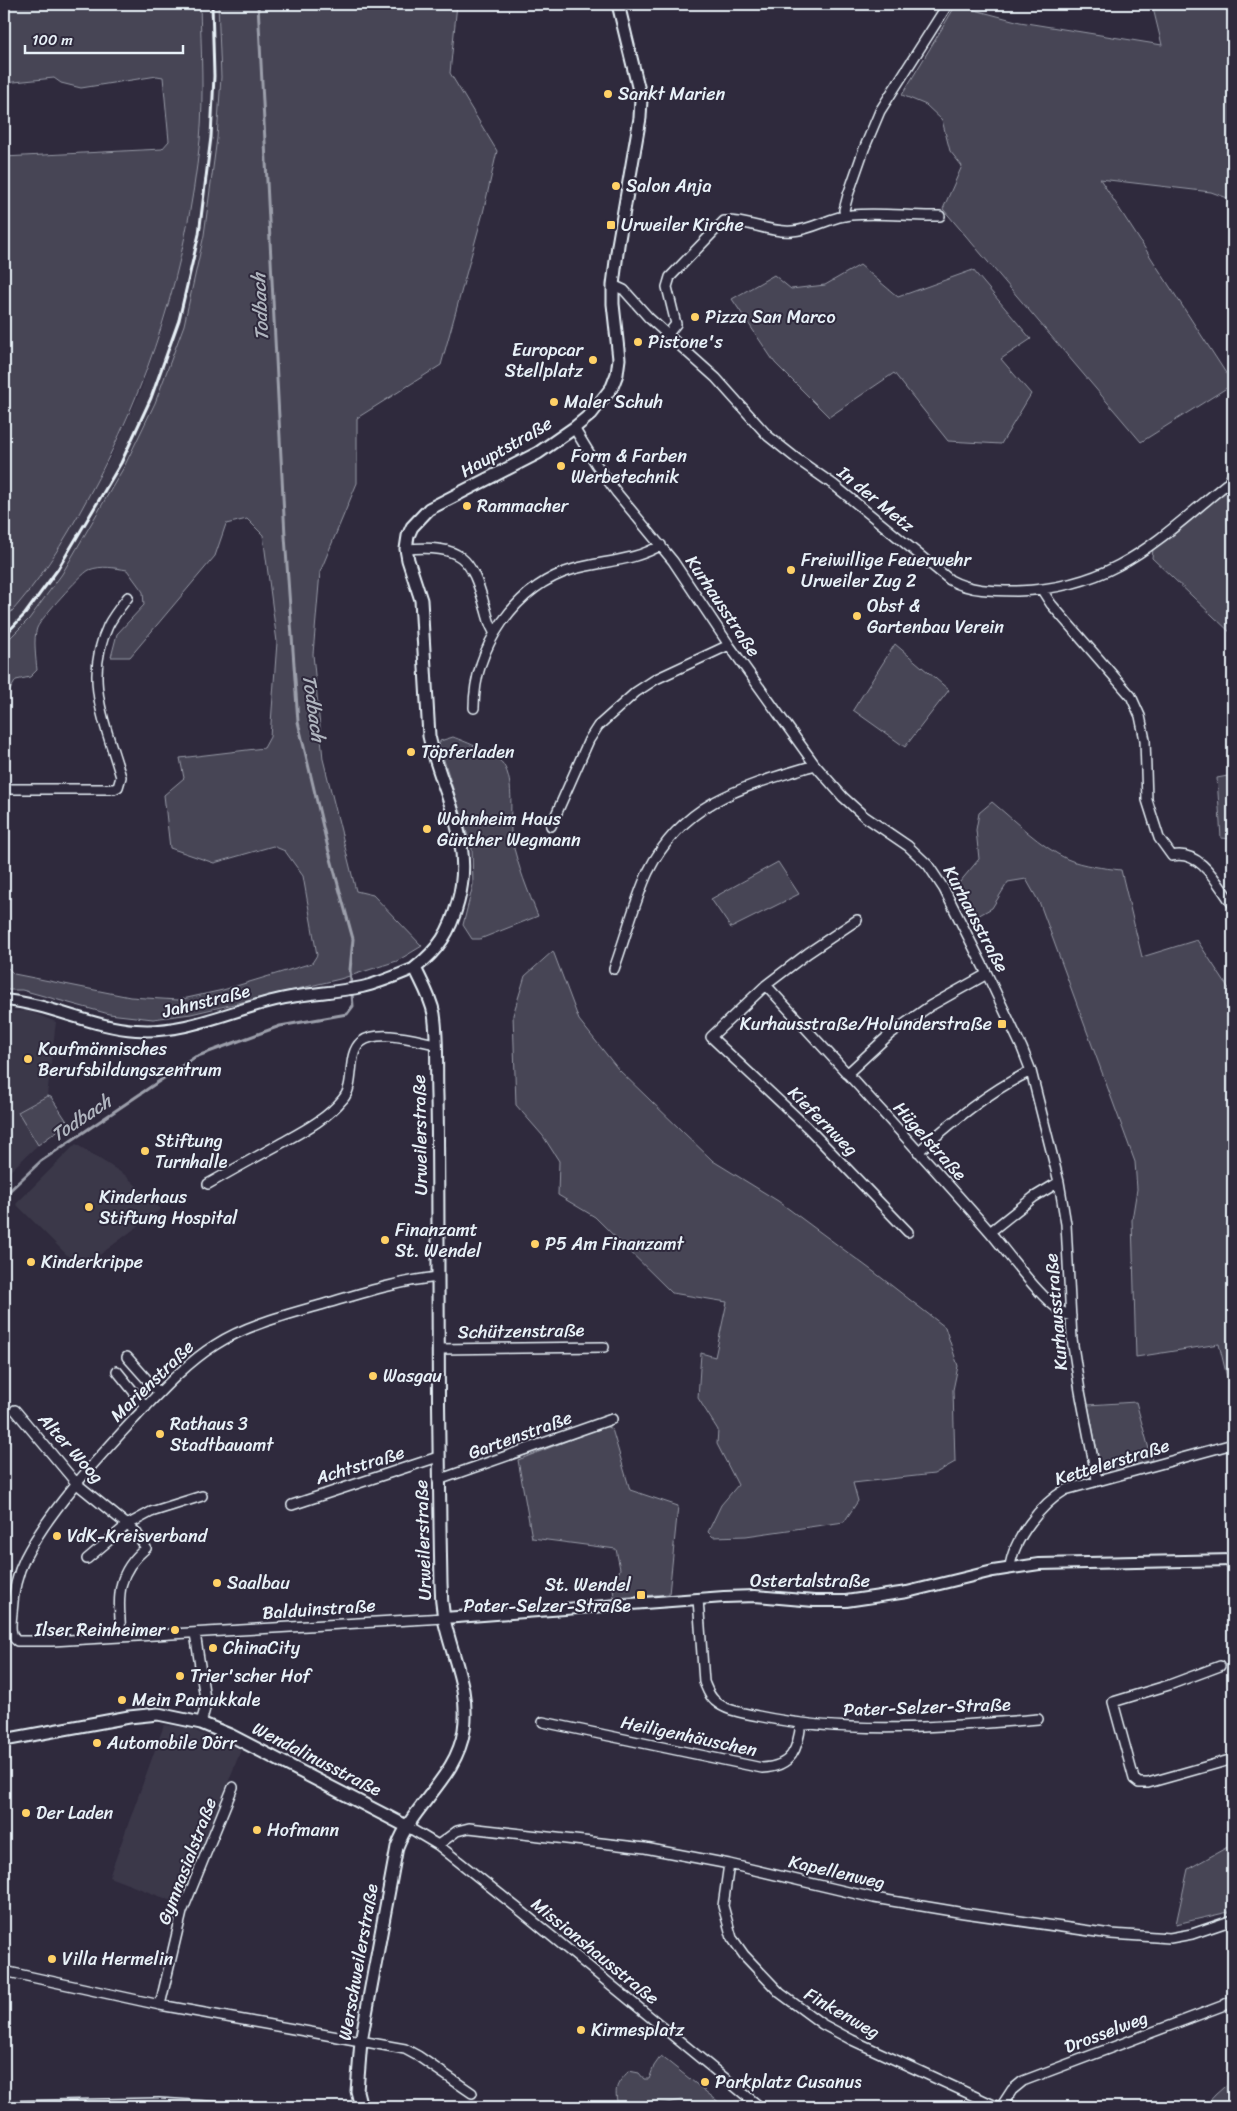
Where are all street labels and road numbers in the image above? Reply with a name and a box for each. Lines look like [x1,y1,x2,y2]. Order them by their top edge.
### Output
street label: Hauptstraße [454,408,558,486]
street label: In der Metz [829,457,922,541]
street label: Kurhausstraße [677,548,769,664]
street label: Kurhausstraße [934,860,1018,978]
street label: Jahnstraße [158,975,254,1028]
street label: Urweilerstraße [403,1074,437,1196]
street label: Kiefernweg [780,1078,866,1164]
street label: Hügelstraße [885,1094,975,1189]
street label: Kurhausstraße [1035,1252,1077,1372]
street label: Schützenstraße [457,1314,585,1348]
street label: Marienstraße [102,1332,202,1430]
street label: Gartenstraße [463,1401,577,1469]
street label: Alter Woog [29,1404,112,1491]
street label: Kettelerstraße [1050,1429,1174,1495]
street label: Achtstraße [311,1436,409,1494]
street label: Urweilerstraße [405,1479,441,1601]
street label: Ostertalstraße [750,1565,870,1597]
street label: Balduinstraße [261,1589,377,1629]
street label: Pater-Selzer-Straße [843,1688,1012,1726]
street label: Heiligenhäuschen [618,1706,760,1766]
street label: Wendalinusstraße [247,1713,388,1806]
street label: Gymnasialstraße [148,1793,226,1929]
street label: Kapellenweg [786,1845,888,1899]
street label: Werschweilerstraße [328,1881,388,2043]
street label: Missionshausstraße [524,1889,666,2013]
street label: Finkenweg [798,1978,886,2048]
street label: Drosselweg [1059,2001,1153,2063]

